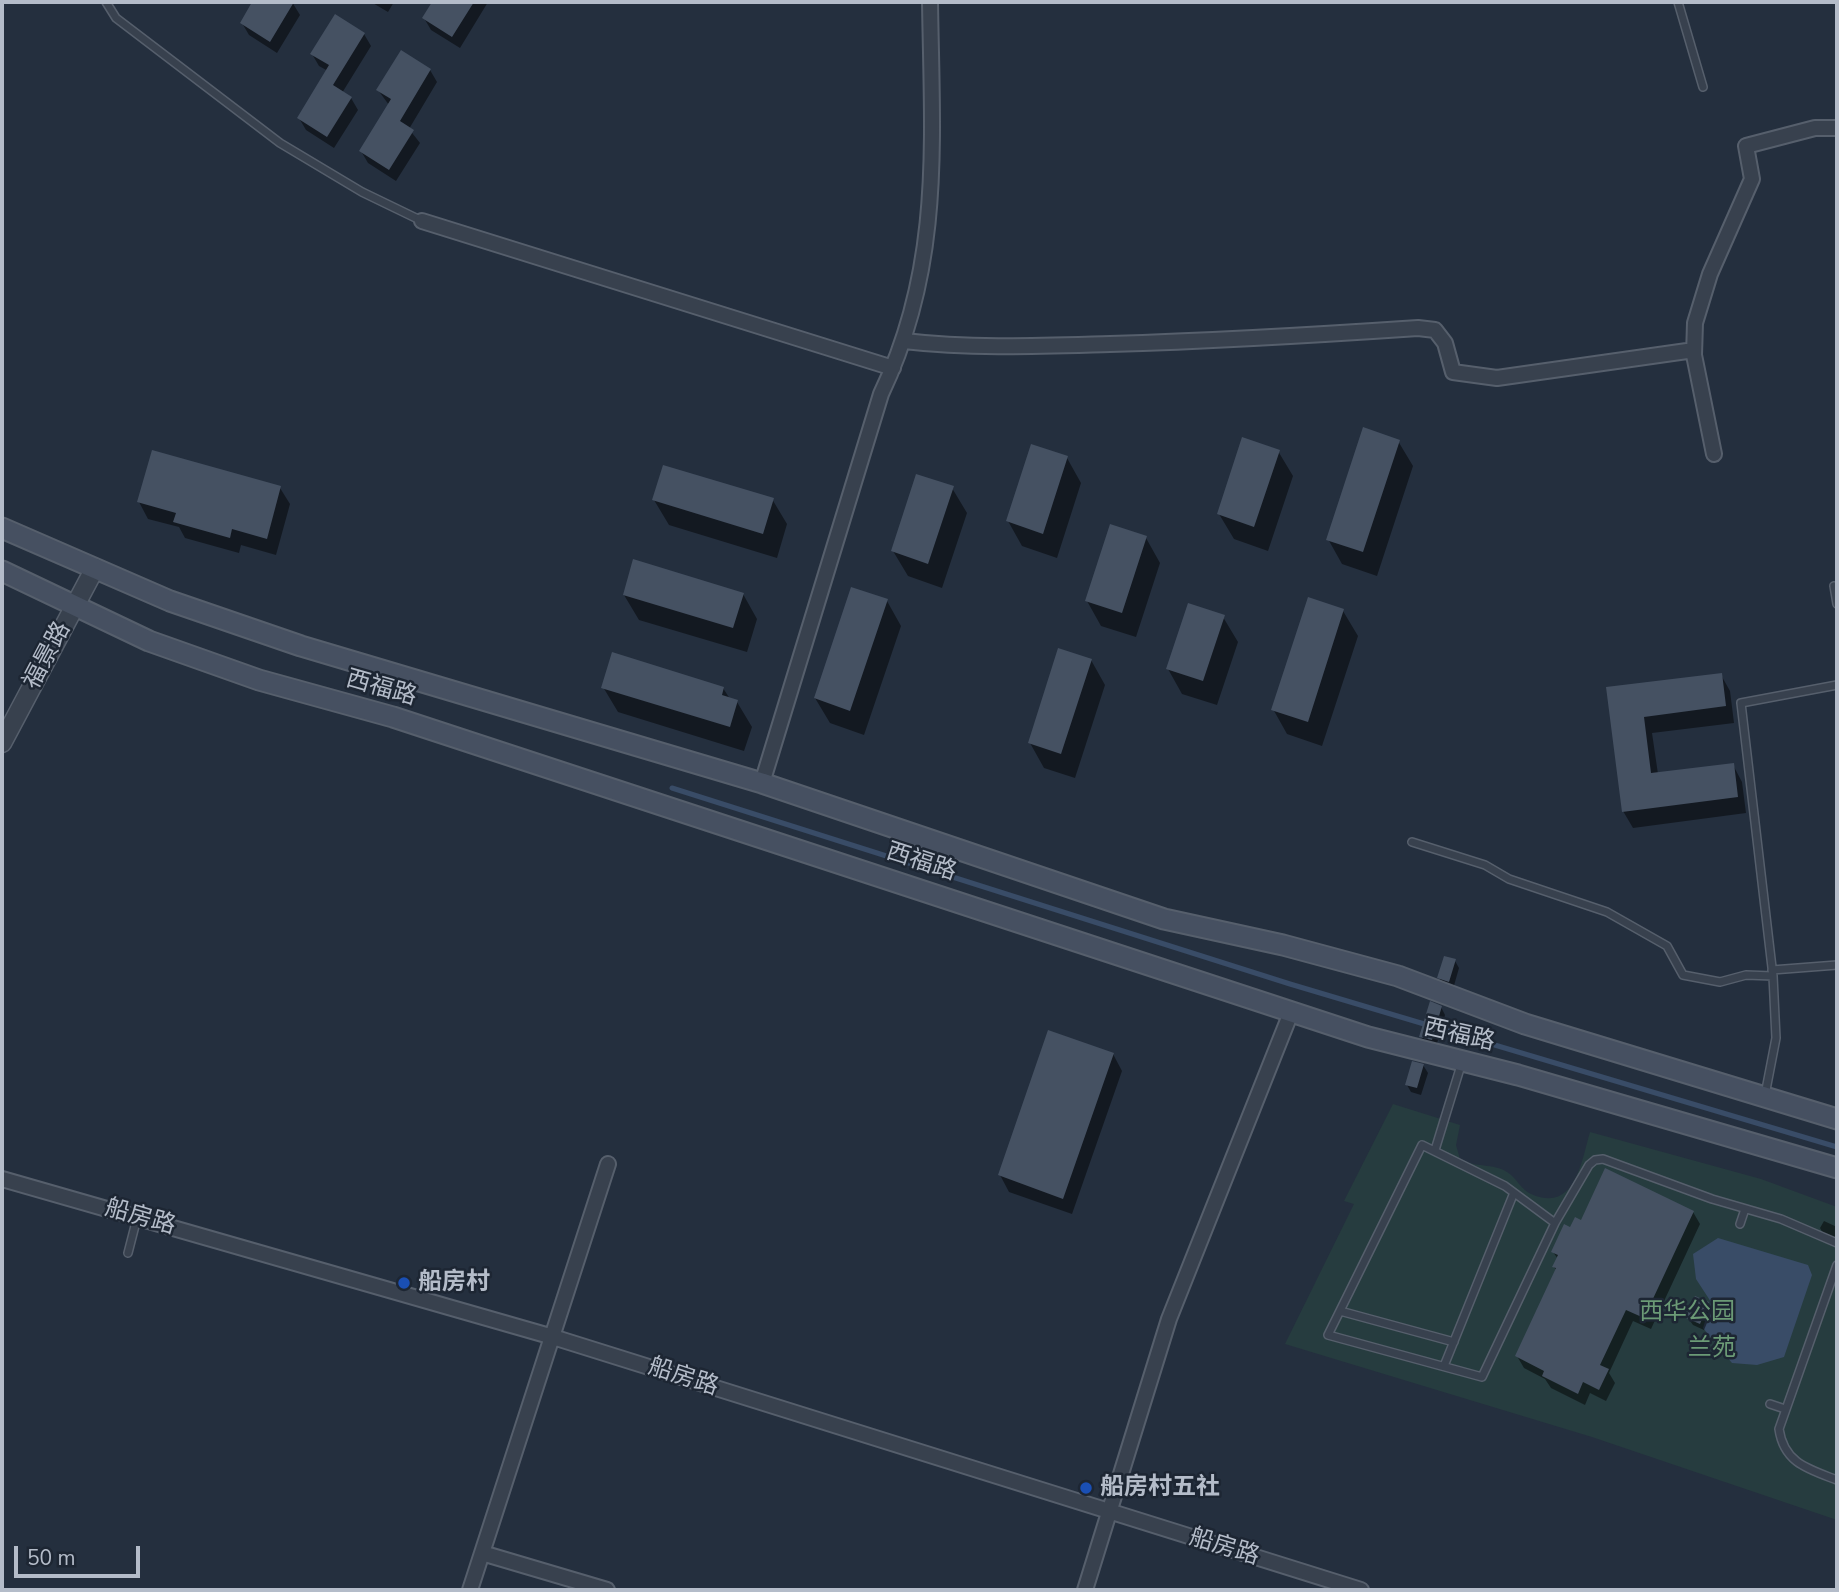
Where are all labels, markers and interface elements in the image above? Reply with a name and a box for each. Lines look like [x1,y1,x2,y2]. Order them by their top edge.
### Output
street label: 福景路 [18,617,78,695]
street label: 西福路 [342,665,420,713]
street label: 西福路 [882,838,960,888]
street label: 西福路 [1421,1014,1497,1058]
street label: 船房路 [101,1194,179,1242]
place label: 船房村 [418,1269,490,1297]
marker: 船房村 [396,1275,412,1291]
park label: 西华公园 [1639,1299,1735,1327]
park label: 兰苑 [1688,1335,1736,1363]
street label: 船房路 [644,1353,722,1403]
place label: 船房村五社 [1100,1474,1220,1502]
marker: 船房村五社 [1078,1480,1094,1496]
street label: 船房路 [1185,1524,1263,1572]
scale bar [18,1532,144,1576]
text: 50 m [27,1544,76,1572]

